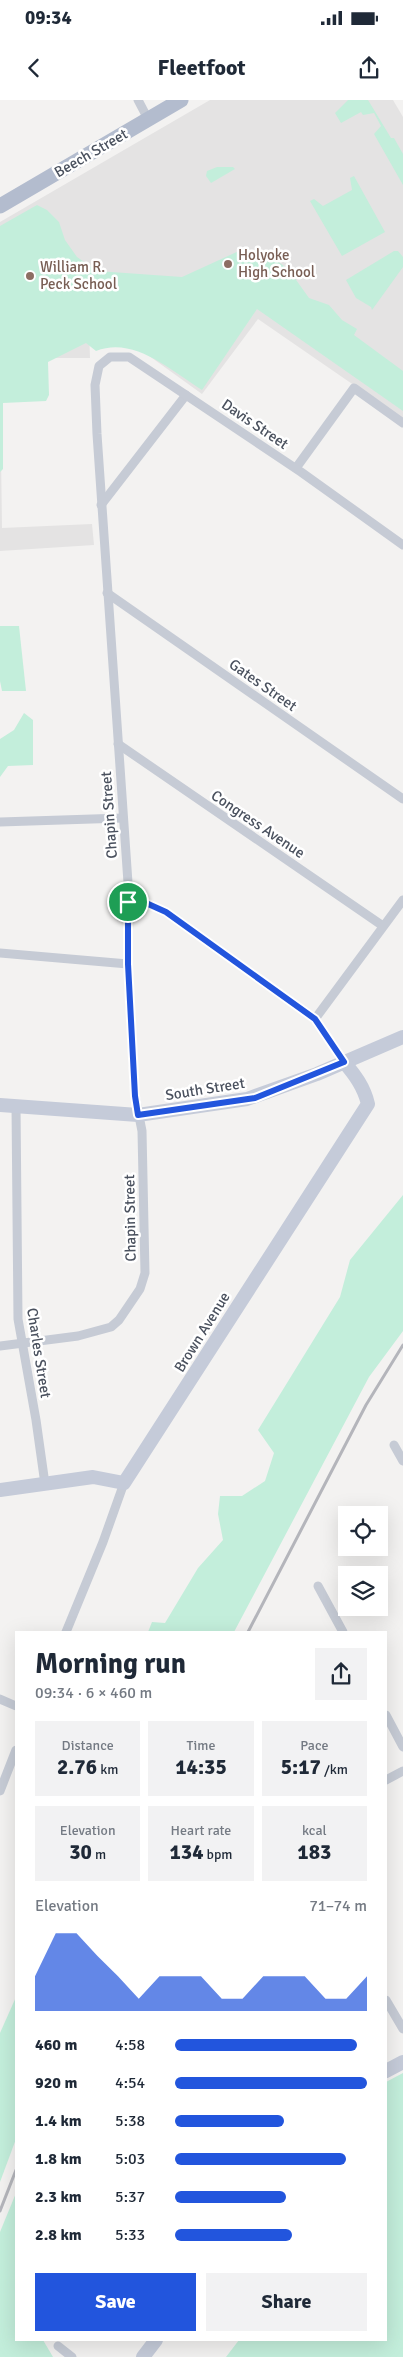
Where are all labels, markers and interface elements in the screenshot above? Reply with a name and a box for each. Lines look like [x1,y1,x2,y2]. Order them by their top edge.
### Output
text: 09:34 [25,6,72,30]
icon: back [20,54,48,82]
text: Fleetfoot [157,54,246,81]
icon: share [355,54,383,82]
street label: Beech Street [51,125,131,181]
place label: Holyoke High School [238,246,315,281]
place label: William R. Peck School [40,258,117,293]
marker: Holyoke High School [222,258,234,270]
marker: William R. Peck School [24,270,36,282]
street label: Davis Street [218,395,292,453]
street label: Gates Street [226,655,300,715]
street label: Chapin Street [97,771,121,859]
street label: Congress Avenue [208,786,308,862]
pin [107,881,149,923]
icon: arrive [114,888,142,916]
street label: South Street [164,1074,246,1104]
street label: Chapin Street [120,1174,140,1262]
street label: Brown Avenue [170,1289,234,1375]
street label: Charles Street [23,1307,55,1399]
map controls [338,1506,388,1616]
button: locate [338,1506,388,1556]
button: layers [338,1566,388,1616]
text: Morning run [35,1647,186,1681]
button: share [315,1648,367,1700]
text: 09:34 · 6 × 460 m [35,1683,152,1703]
text: Distance [62,1737,114,1754]
text: Time [187,1737,215,1754]
text: Pace [300,1737,328,1754]
text: 2.76 [57,1754,97,1780]
text: 14:35 [175,1754,227,1780]
text: 5:17 [281,1754,321,1780]
text: km [97,1761,118,1778]
text: /km [321,1761,348,1778]
text: Elevation [60,1822,116,1839]
text: Heart rate [171,1822,231,1839]
text: kcal [302,1822,327,1839]
text: 30 [69,1839,92,1865]
text: 134 [169,1839,203,1865]
text: 183 [297,1839,331,1865]
text: m [92,1846,106,1863]
text: bpm [203,1846,233,1863]
text: Elevation [35,1896,99,1916]
text: 71–74 m [309,1896,367,1916]
text: 460 m [35,2035,77,2055]
text: 4:58 [115,2035,145,2055]
text: 920 m [35,2073,77,2093]
text: 4:54 [115,2073,145,2093]
text: 1.4 km [35,2111,82,2131]
text: 5:38 [115,2111,145,2131]
text: 1.8 km [35,2149,82,2169]
text: 5:03 [115,2149,145,2169]
text: 2.3 km [35,2187,82,2207]
text: 5:37 [115,2187,145,2207]
text: 2.8 km [35,2225,82,2245]
text: 5:33 [115,2225,145,2245]
button: Save [35,2273,196,2331]
button: Share [206,2273,367,2331]

